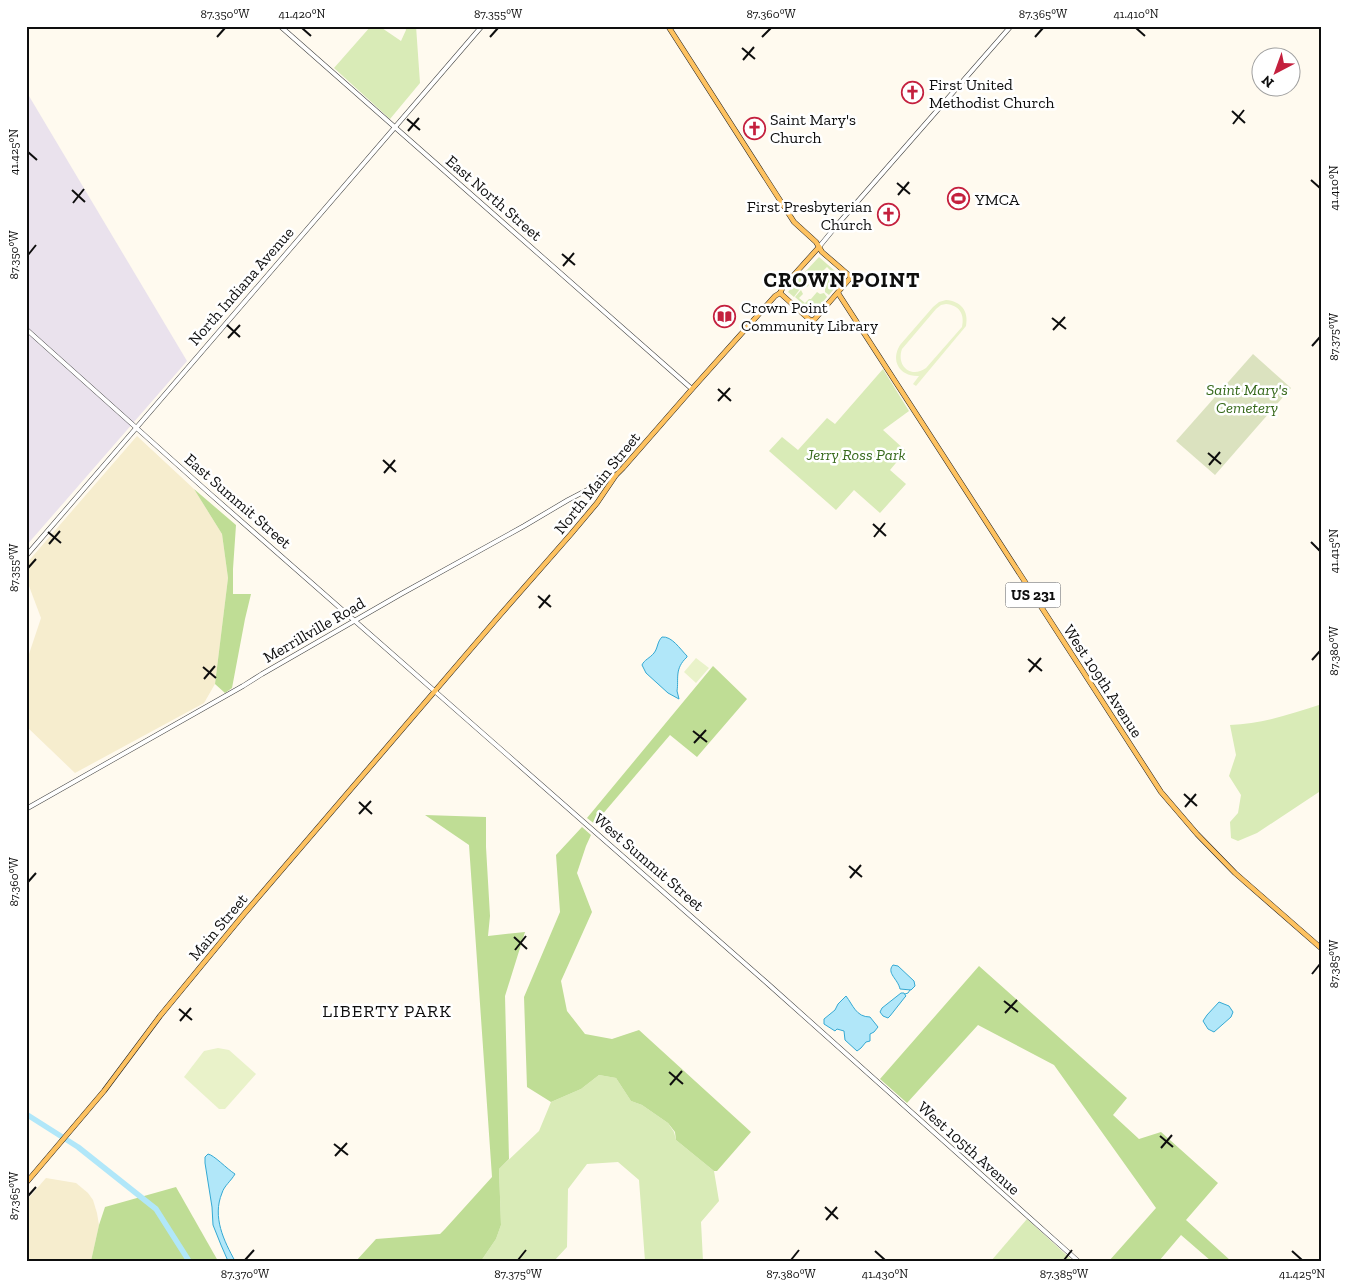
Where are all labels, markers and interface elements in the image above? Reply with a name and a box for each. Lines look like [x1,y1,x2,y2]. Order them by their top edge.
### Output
text: 87.350°W [201,7,250,21]
text: 41.420°N [279,7,326,21]
text: 87.355°W [474,7,523,21]
text: 87.360°W [746,7,796,21]
text: 87.365°W [1019,7,1068,21]
text: 41.410°N [1113,7,1159,21]
north arrow [1250,48,1300,98]
text: N [1258,71,1277,91]
place label: First United Methodist Church [929,75,1055,112]
church icon: First United Methodist Church [901,81,925,105]
place label: Saint Mary's Church [770,110,856,147]
church icon: Saint Mary's Church [742,116,766,140]
text: 41.425°N [7,129,21,175]
street label: East North Street [442,151,546,245]
text: 41.410°N [1327,165,1341,211]
sports icon: YMCA [947,187,971,211]
place label: YMCA [974,190,1020,209]
place label: First Presbyterian Church [747,197,873,234]
church icon: First Presbyterian Church [876,203,900,227]
street label: North Indiana Avenue [184,223,298,349]
text: 87.350°W [7,230,21,279]
district label: CROWN POINT [763,267,921,292]
place label: Crown Point Community Library [741,298,879,335]
library icon: Crown Point Community Library [713,304,737,328]
text: 87.375°W [1327,312,1341,361]
park label: Saint Mary's Cemetery [1206,380,1288,417]
street label: North Main Street [550,428,644,538]
park label: Jerry Ross Park [805,445,906,464]
street label: East Summit Street [181,450,295,553]
text: 41.415°N [1327,529,1341,573]
text: 87.355°W [7,543,21,592]
road number: US 231 [1006,582,1060,608]
street label: Merrillville Road [260,593,368,667]
street label: West 109th Avenue [1059,621,1147,741]
text: 87.380°W [1327,626,1341,676]
street label: West Summit Street [590,809,708,915]
text: 87.360°W [7,857,21,907]
street label: Main Street [185,890,251,964]
text: 87.385°W [1327,939,1341,988]
district label: LIBERTY PARK [322,1000,452,1022]
street label: West 105th Avenue [914,1097,1024,1199]
text: 87.365°W [7,1171,21,1220]
text: 87.370°W [221,1267,270,1281]
text: 87.375°W [494,1267,543,1281]
text: 87.380°W [766,1267,816,1281]
text: 41.430°N [862,1267,908,1281]
text: 87.385°W [1040,1267,1089,1281]
text: 41.425°N [1279,1267,1325,1281]

